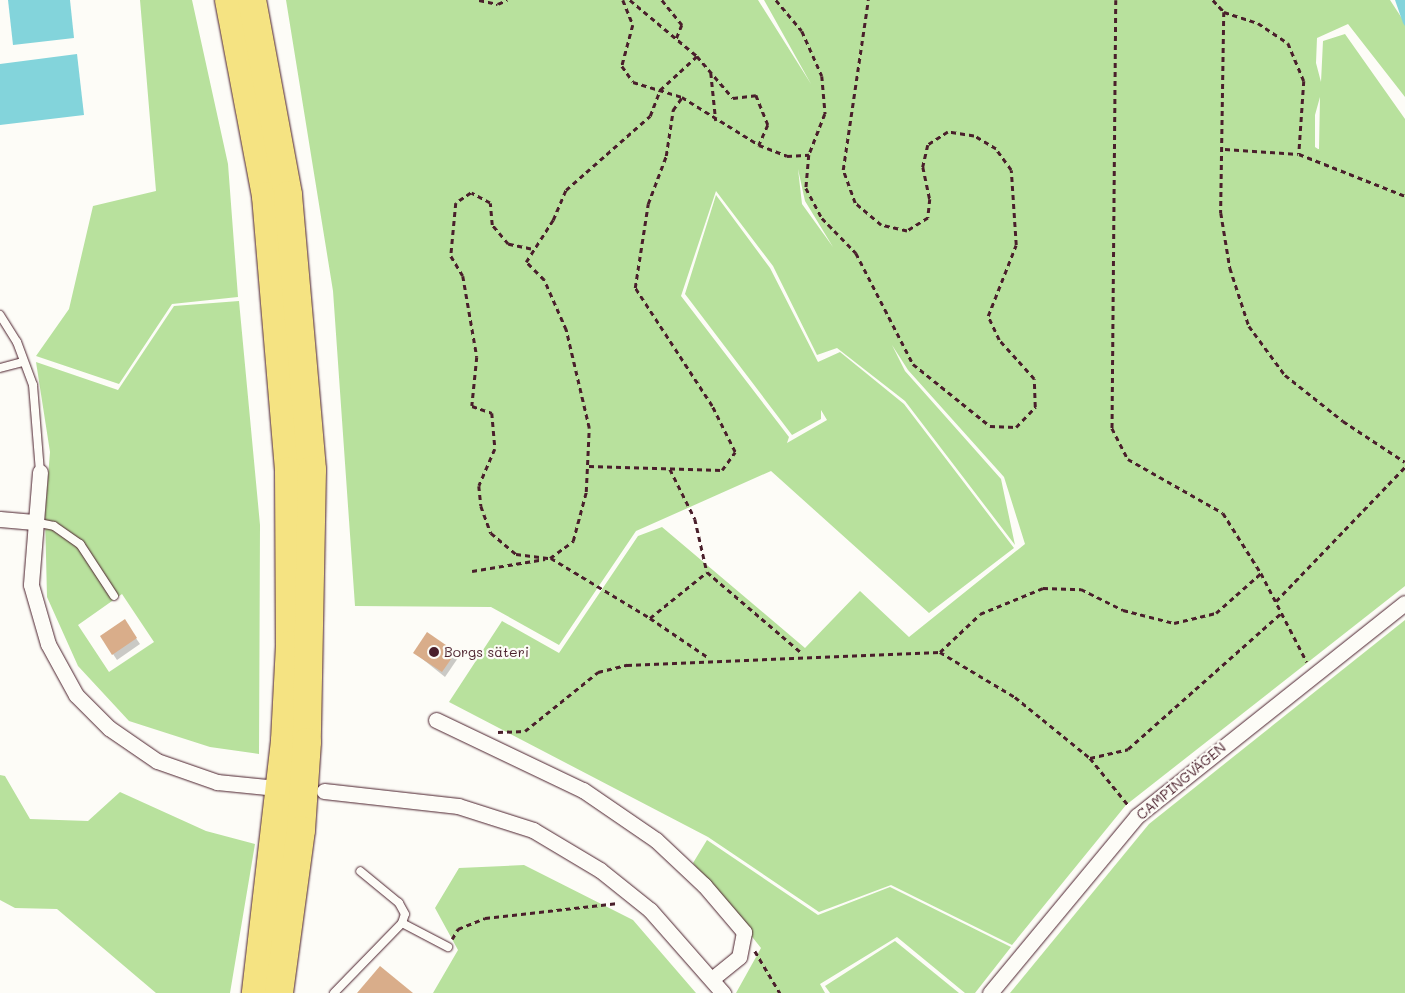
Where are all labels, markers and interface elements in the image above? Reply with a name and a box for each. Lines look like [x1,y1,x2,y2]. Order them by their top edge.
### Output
place label: Borgs säteri [444,644,529,660]
marker: Borgs säteri [428,646,440,658]
street label: CAMPINGVÄGEN [1133,739,1229,823]

